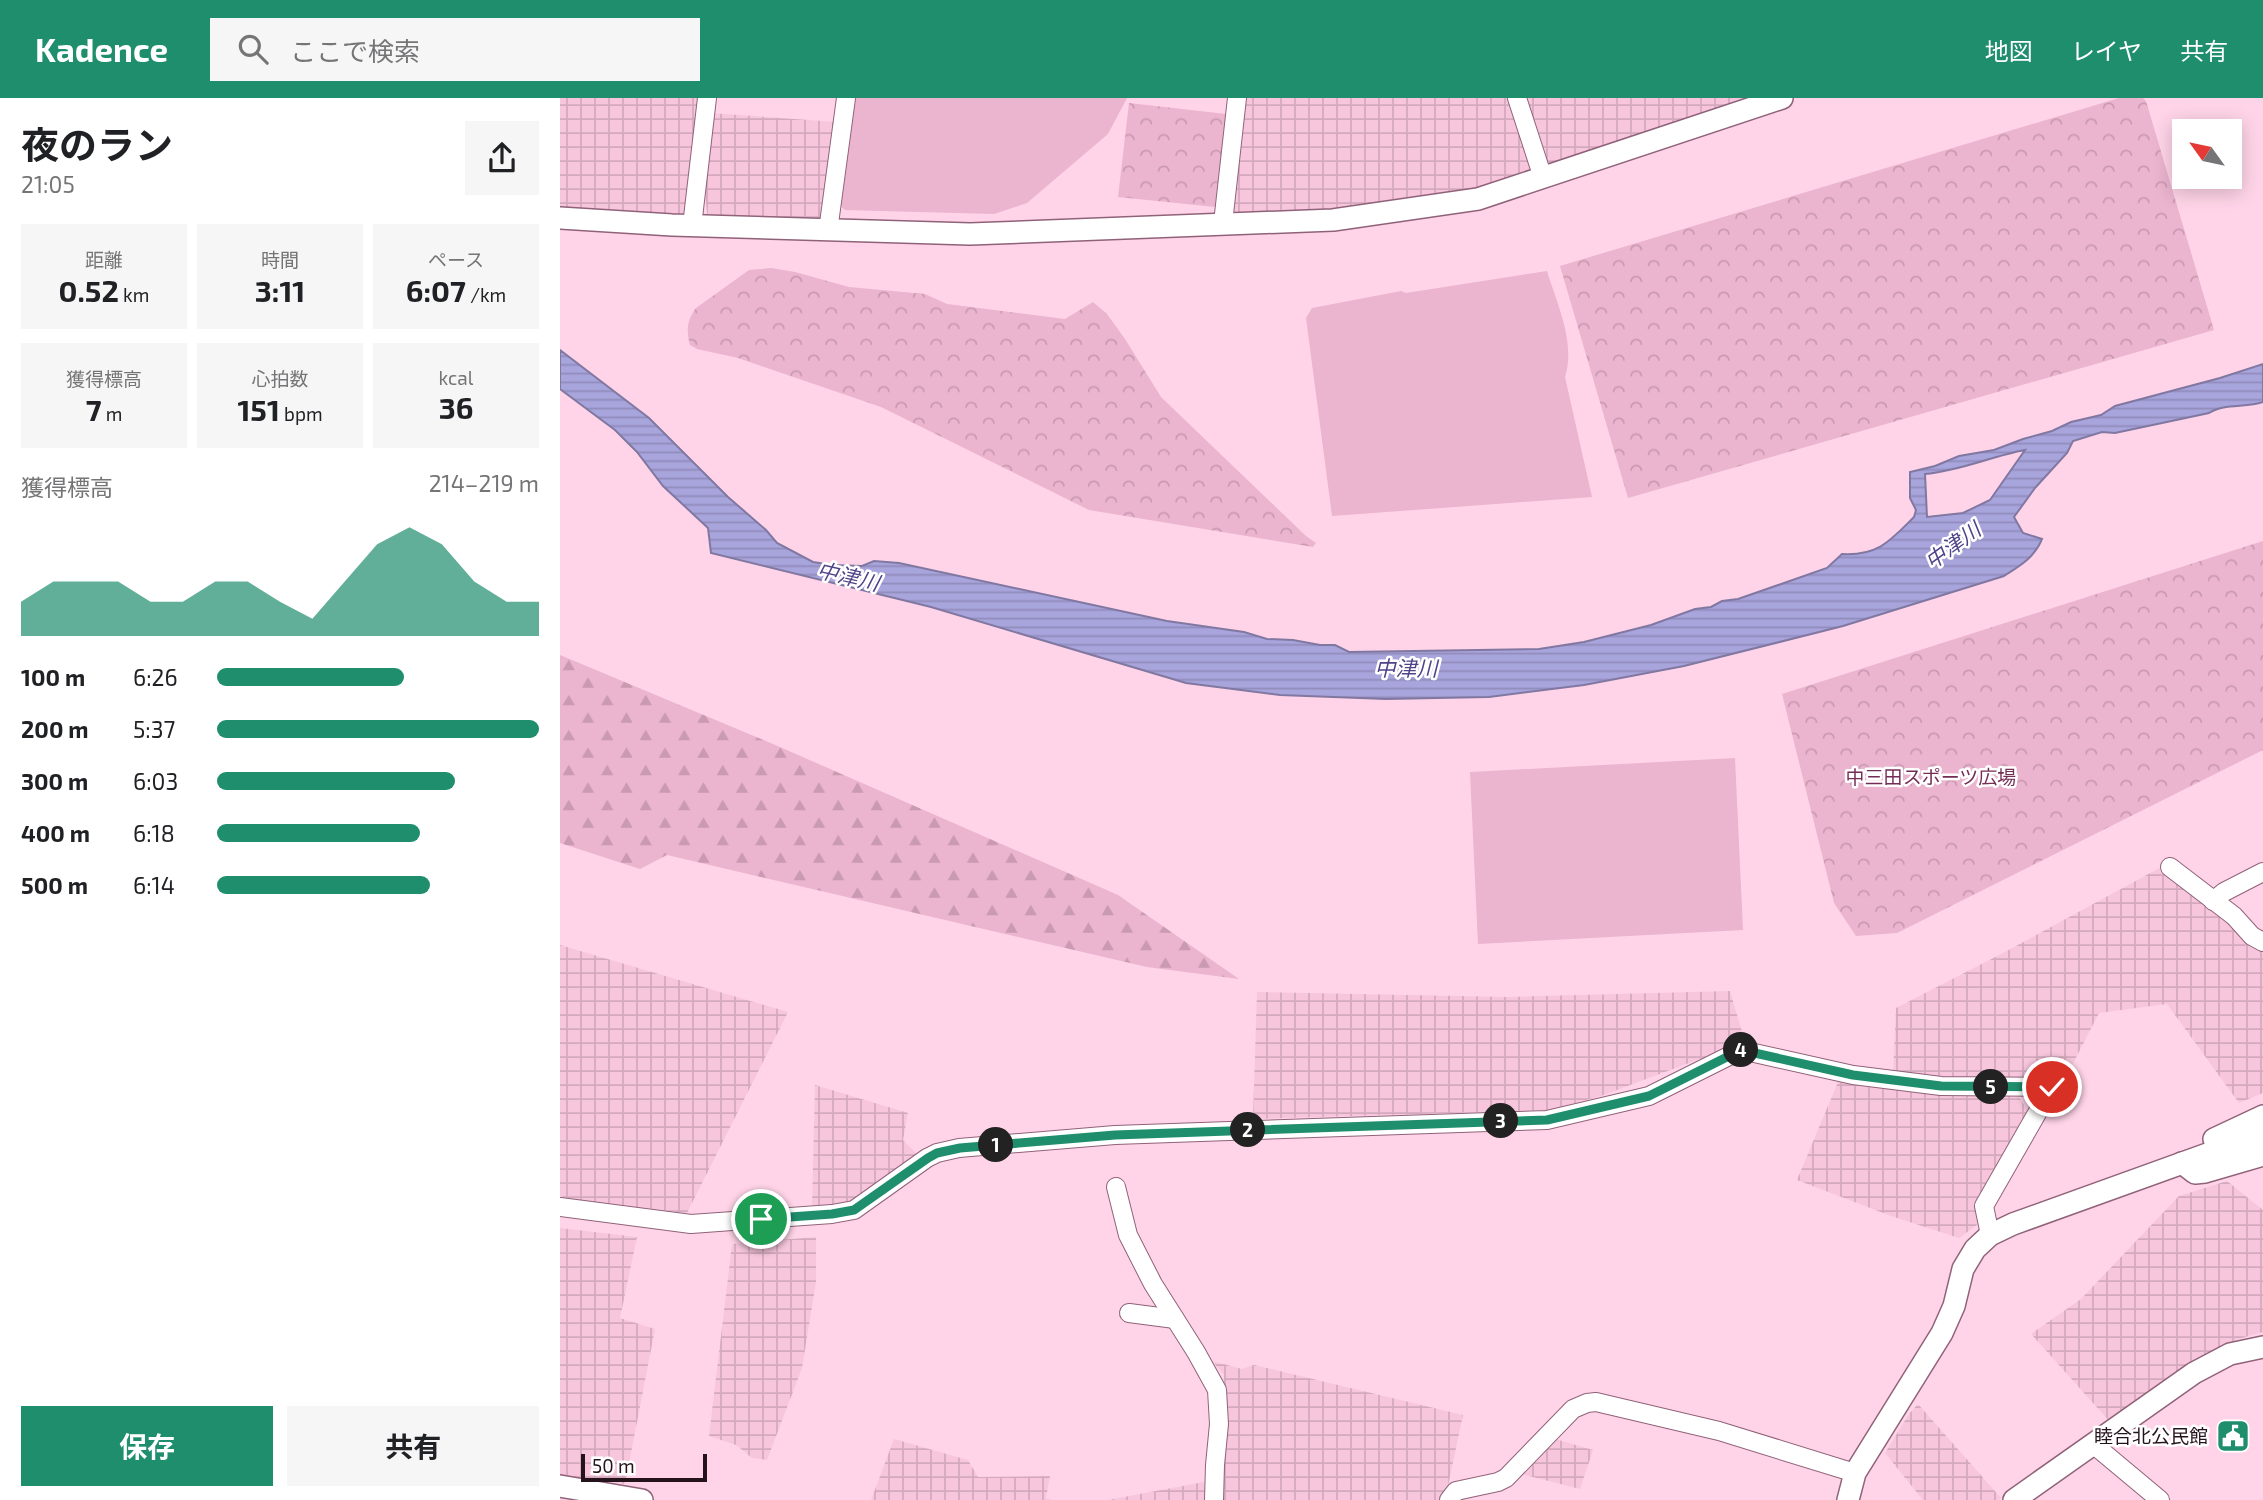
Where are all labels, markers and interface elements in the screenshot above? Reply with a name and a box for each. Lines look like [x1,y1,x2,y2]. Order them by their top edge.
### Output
search box [210,18,700,81]
text: Kadence [35,29,168,69]
icon: search [234,30,272,68]
text: ここで検索 [290,35,420,66]
text: 地図 [1985,36,2033,65]
text: レイヤ [2071,36,2142,65]
text: 共有 [2180,36,2228,65]
north arrow [2172,119,2242,189]
map controls [2172,119,2242,189]
text: 夜のラン [21,121,173,167]
button: share [465,121,539,195]
text: 21:05 [21,170,75,198]
text: 距離 [85,248,123,271]
text: 時間 [261,248,299,271]
text: ペース [428,248,484,271]
text: 0.52 [59,272,119,308]
text: 3:11 [255,272,305,308]
text: 6:07 [406,272,466,308]
text: km [119,283,149,306]
text: /km [466,283,506,306]
text: kcal [439,366,473,389]
text: 獲得標高 [66,367,142,390]
text: 心拍数 [251,367,309,390]
text: 36 [439,389,473,425]
text: 7 [86,391,101,427]
text: 151 [237,391,280,427]
text: m [101,402,122,425]
text: bpm [280,402,323,425]
text: 214–219 m [429,469,539,497]
text: 獲得標高 [21,473,113,501]
water label: 中津川 [1919,515,1987,573]
water label: 中津川 [815,556,884,595]
water label: 中津川 [1375,655,1439,680]
text: 100 m [21,663,85,691]
text: 6:26 [133,663,178,691]
text: 200 m [21,715,89,743]
text: 5:37 [133,715,175,743]
park label: 中三田スポーツ広場 [1846,765,2016,788]
text: 300 m [21,767,88,795]
text: 6:03 [133,767,178,795]
text: 400 m [21,819,90,847]
text: 6:18 [133,819,175,847]
text: 500 m [21,871,88,899]
text: 6:14 [133,871,175,899]
pin: 4 [1724,1032,1758,1068]
text: 4 [1734,1038,1747,1061]
pin [2022,1057,2082,1117]
icon: check [2033,1068,2071,1106]
pin: 5 [1974,1070,2008,1104]
text: 5 [1985,1075,1996,1098]
pin: 3 [1483,1104,1518,1138]
text: 3 [1495,1109,1506,1132]
pin: 2 [1230,1112,1266,1148]
text: 2 [1242,1118,1253,1141]
pin: 1 [978,1128,1013,1162]
text: 1 [991,1133,1000,1156]
pin [731,1189,791,1249]
icon: arrive [742,1200,780,1238]
button: 保存 [21,1406,273,1486]
button: 共有 [287,1406,539,1486]
public building icon: 睦合北公民館 [2214,1417,2252,1455]
place label: 睦合北公民館 [2094,1424,2208,1447]
scale bar [581,1451,707,1483]
text: 50 m [592,1454,635,1477]

